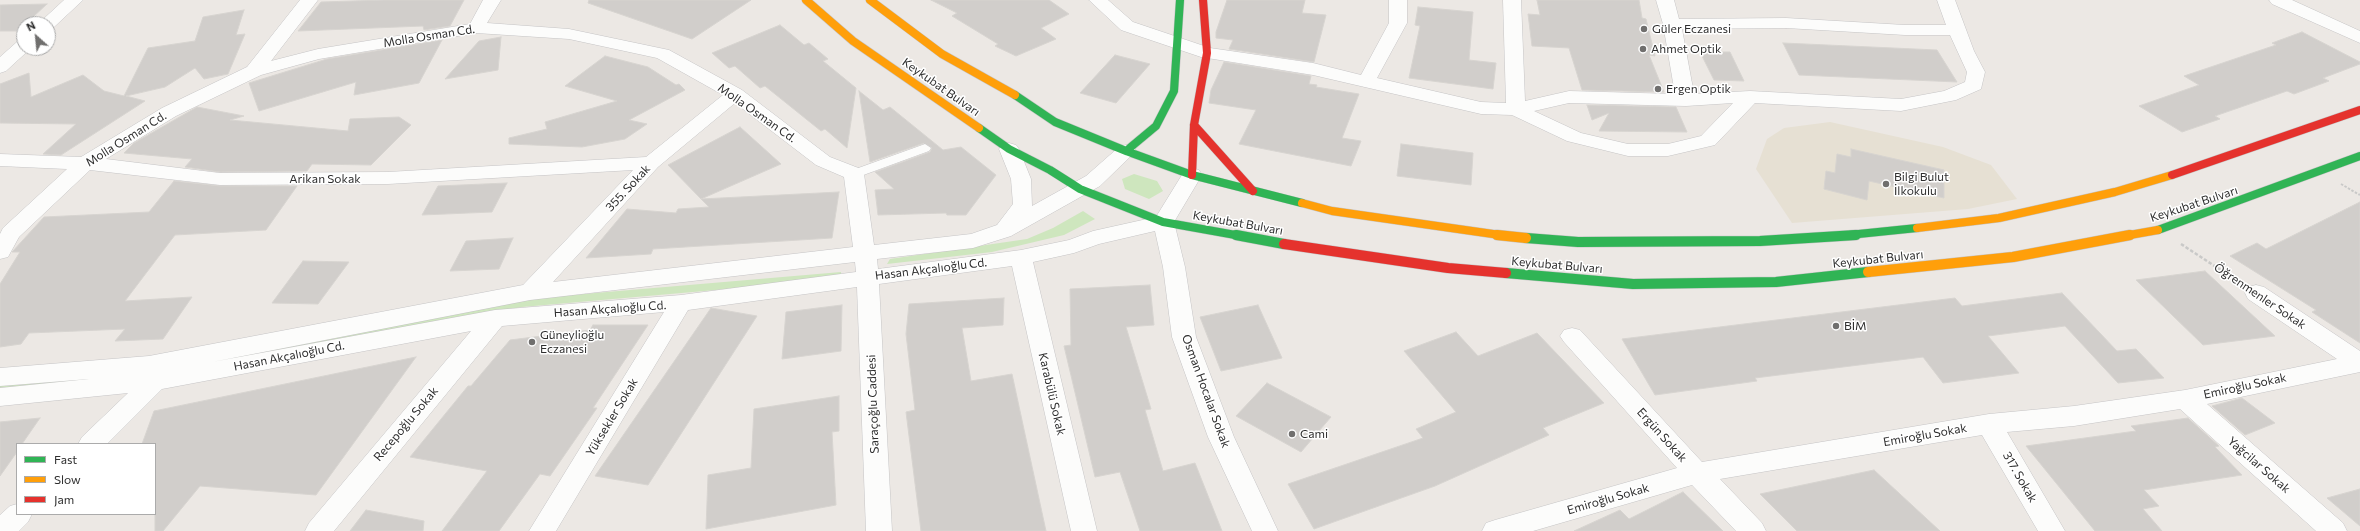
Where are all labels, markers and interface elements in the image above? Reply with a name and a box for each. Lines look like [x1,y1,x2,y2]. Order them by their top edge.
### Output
north arrow [16,16,56,56]
text: N [24,18,37,33]
street label: Molla Osman Cd. [382,22,476,50]
place label: Güler Eczanesi [1652,22,1731,36]
marker: Güler Eczanesi [1639,24,1649,34]
place label: Ahmet Optik [1651,42,1721,56]
marker: Ahmet Optik [1638,44,1648,54]
street label: Keykubat Bulvarı [899,55,983,119]
street label: Molla Osman Cd. [715,81,799,145]
place label: Ergen Optik [1666,82,1731,96]
marker: Ergen Optik [1653,84,1663,94]
street label: Molla Osman Cd. [83,108,169,170]
street label: 355. Sokak [603,161,653,215]
place label: Bilgi Bulut İlkokulu [1894,170,1949,198]
street label: Arikan Sokak [289,172,361,186]
marker: Bilgi Bulut İlkokulu [1881,179,1891,189]
street label: Keykubat Bulvarı [2148,183,2240,225]
street label: Keykubat Bulvarı [1192,208,1284,238]
street label: Keykubat Bulvarı [1832,247,1924,271]
street label: Keykubat Bulvarı [1511,254,1603,276]
street label: Hasan Akçalıoğlu Cd. [874,255,988,283]
street label: Öğrenmenler Sokak [2211,260,2309,332]
street label: Hasan Akçalıoğlu Cd. [553,298,667,320]
place label: BİM [1844,319,1867,333]
marker: BİM [1831,321,1841,331]
place label: Güneylioğlu Eczanesi [540,328,604,356]
street label: Osman Hocalar Sokak [1179,332,1233,450]
marker: Güneylioğlu Eczanesi [527,337,537,347]
street label: Hasan Akçalıoğlu Cd. [232,338,346,374]
street label: Karabülü Sokak [1035,351,1069,437]
street label: Saraçoğlu Caddesi [864,354,882,454]
street label: Emiroğlu Sokak [2202,370,2288,402]
street label: Yüksekler Sokak [583,375,641,459]
street label: Recepoğlu Sokak [371,384,441,464]
street label: Ergün Sokak [1634,405,1690,465]
street label: Emiroğlu Sokak [1882,421,1968,449]
place label: Cami [1300,427,1328,441]
marker: Cami [1287,429,1297,439]
street label: Yağcilar Sokak [2225,434,2293,496]
legend [16,443,156,515]
street label: 317. Sokak [2000,449,2040,505]
text: Fast [54,452,77,466]
text: Slow [54,472,81,486]
street label: Emiroğlu Sokak [1565,480,1651,518]
text: Jam [54,492,74,506]

